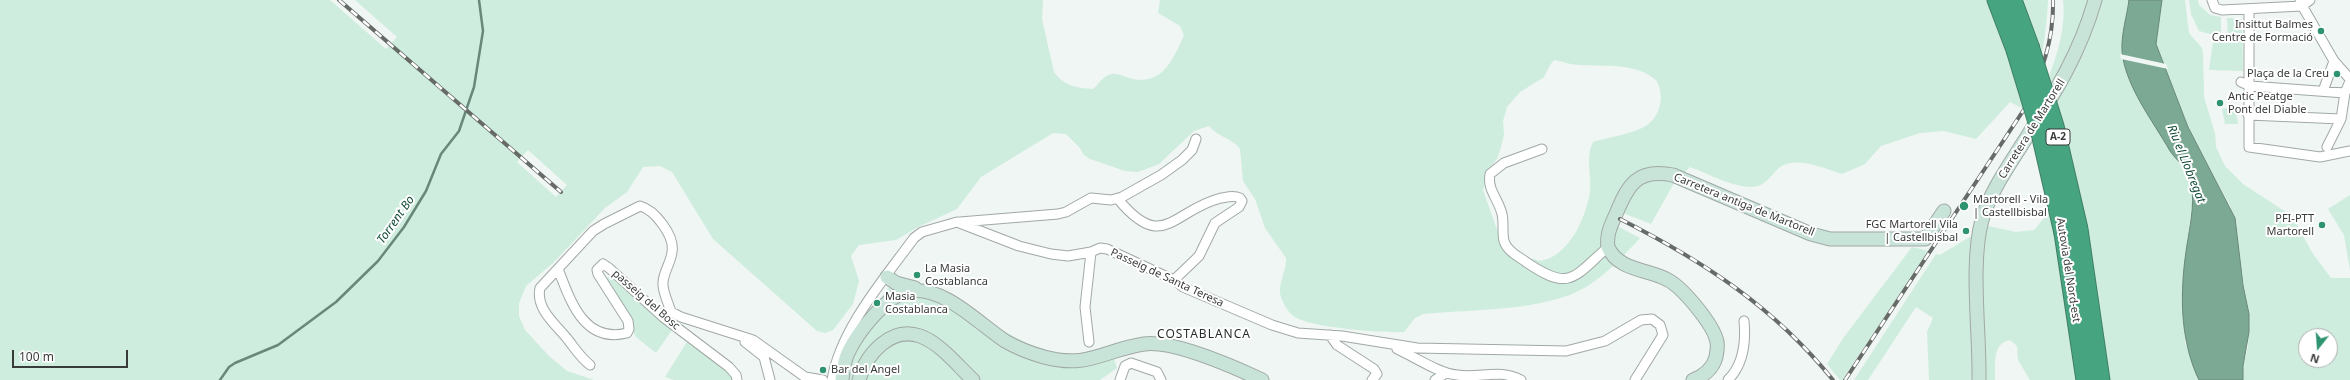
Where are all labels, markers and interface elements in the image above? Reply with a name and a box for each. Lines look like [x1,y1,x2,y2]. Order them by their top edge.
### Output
place label: Insittut Balmes Centre de Formació [2212,18,2313,44]
marker: Insittut Balmes Centre de Formació [2316,26,2326,36]
place label: Plaça de la Creu [2247,67,2329,81]
marker: Plaça de la Creu [2332,69,2342,79]
street label: Carretera de Martorell [1996,77,2068,181]
place label: Antic Peatge Pont del Diable [2228,90,2306,116]
marker: Antic Peatge Pont del Diable [2215,98,2225,108]
water label: Riu el Llobregat [2164,123,2208,205]
road number: A-2 [2046,129,2070,145]
street label: Carretera antiga de Martorell [1672,171,1816,239]
water label: Torrent Bo [374,193,418,247]
place label: Martorell - Vila | Castellbisbal [1973,193,2048,219]
marker: Martorell - Vila | Castellbisbal [1958,200,1970,212]
place label: PFI-PTT Martorell [2266,212,2314,238]
street label: Autovia del Nord-est [2053,217,2083,323]
place label: FGC Martorell Vila | Castellbisbal [1866,218,1958,244]
marker: PFI-PTT Martorell [2317,220,2327,230]
marker: FGC Martorell Vila | Castellbisbal [1961,226,1971,236]
street label: Passeig de Santa Teresa [1108,246,1226,310]
place label: La Masia Costablanca [925,262,988,288]
street label: passeig del Bosc [610,267,682,333]
marker: La Masia Costablanca [912,270,922,280]
place label: Masia Costablanca [885,290,948,316]
marker: Masia Costablanca [872,298,882,308]
district label: COSTABLANCA [1157,328,1251,342]
north arrow [2298,328,2338,368]
scale bar [14,342,130,368]
text: 100 m [19,348,54,365]
text: N [2308,351,2321,367]
place label: Bar del Angel [831,363,900,377]
marker: Bar del Angel [818,365,828,375]

